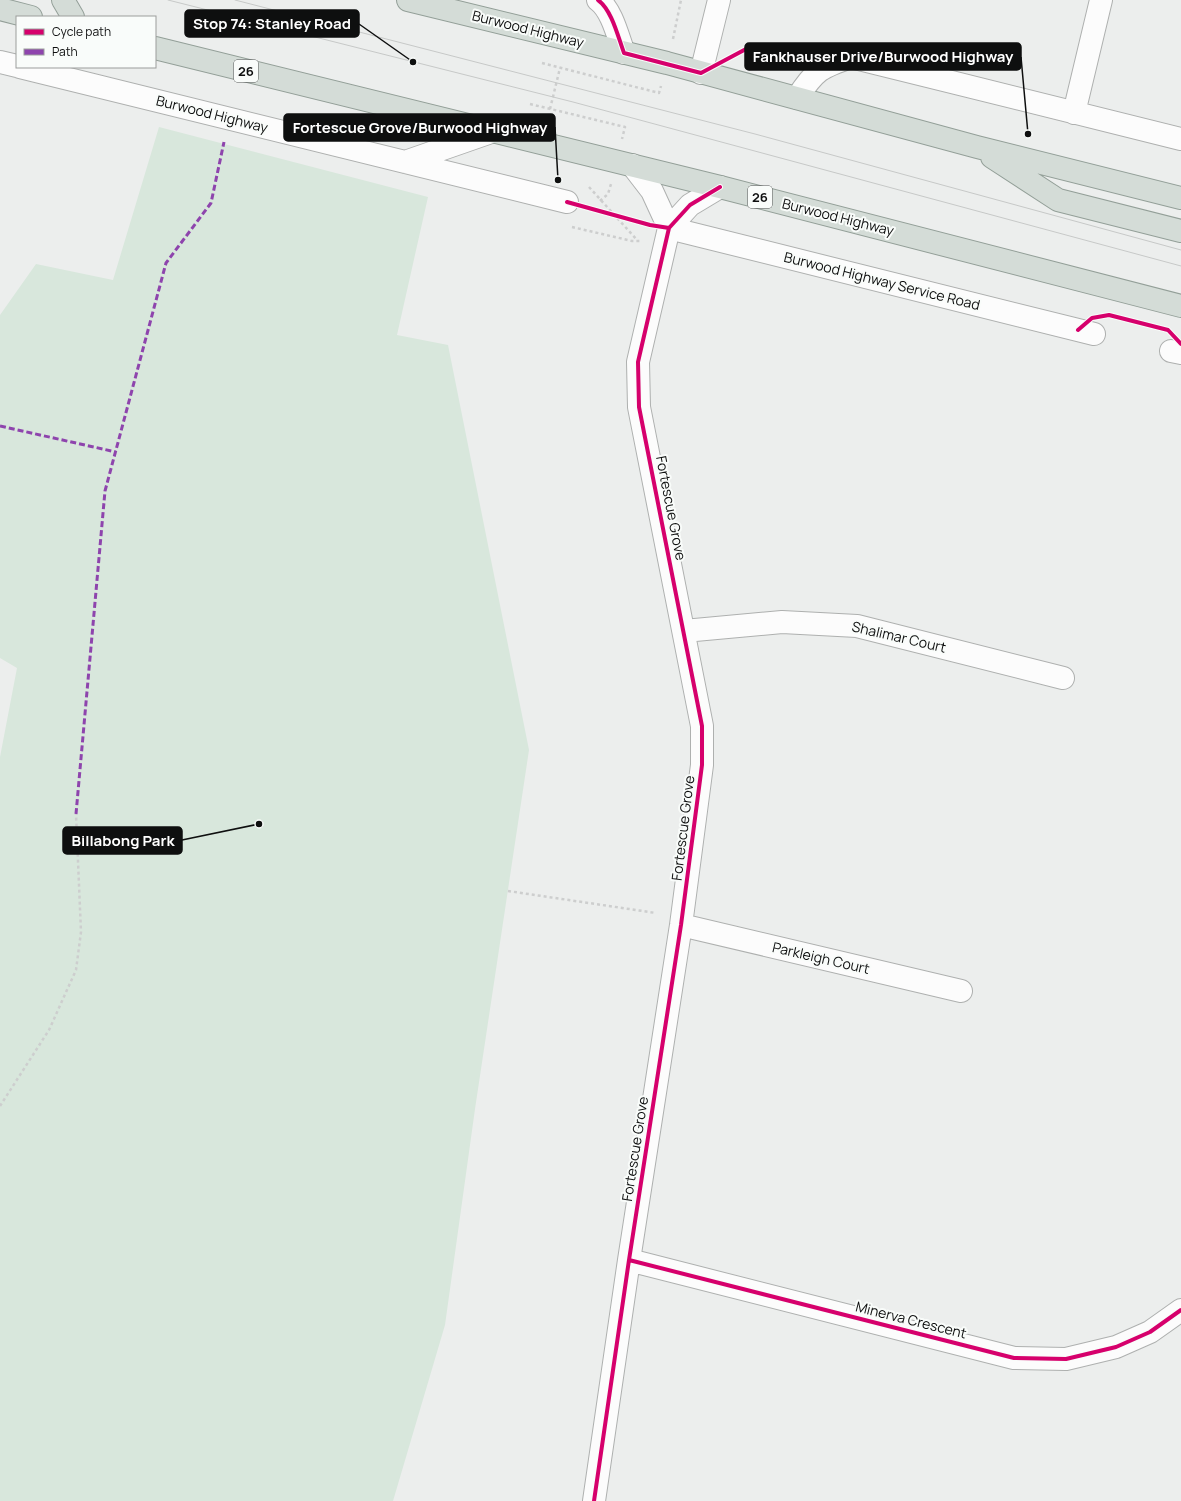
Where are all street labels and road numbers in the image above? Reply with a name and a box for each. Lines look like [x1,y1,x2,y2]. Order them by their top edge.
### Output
street label: Burwood Highway [470,5,587,52]
road number: 26 [234,60,258,82]
street label: Burwood Highway [154,90,271,137]
road number: 26 [748,186,772,208]
street label: Burwood Highway [780,193,897,240]
street label: Burwood Highway Service Road [782,247,982,314]
street label: Fortescue Grove [652,454,691,562]
street label: Shalimar Court [850,616,948,657]
street label: Fortescue Grove [667,774,698,882]
street label: Parkleigh Court [771,937,872,978]
street label: Fortescue Grove [617,1095,652,1203]
street label: Minerva Crescent [854,1297,969,1343]

